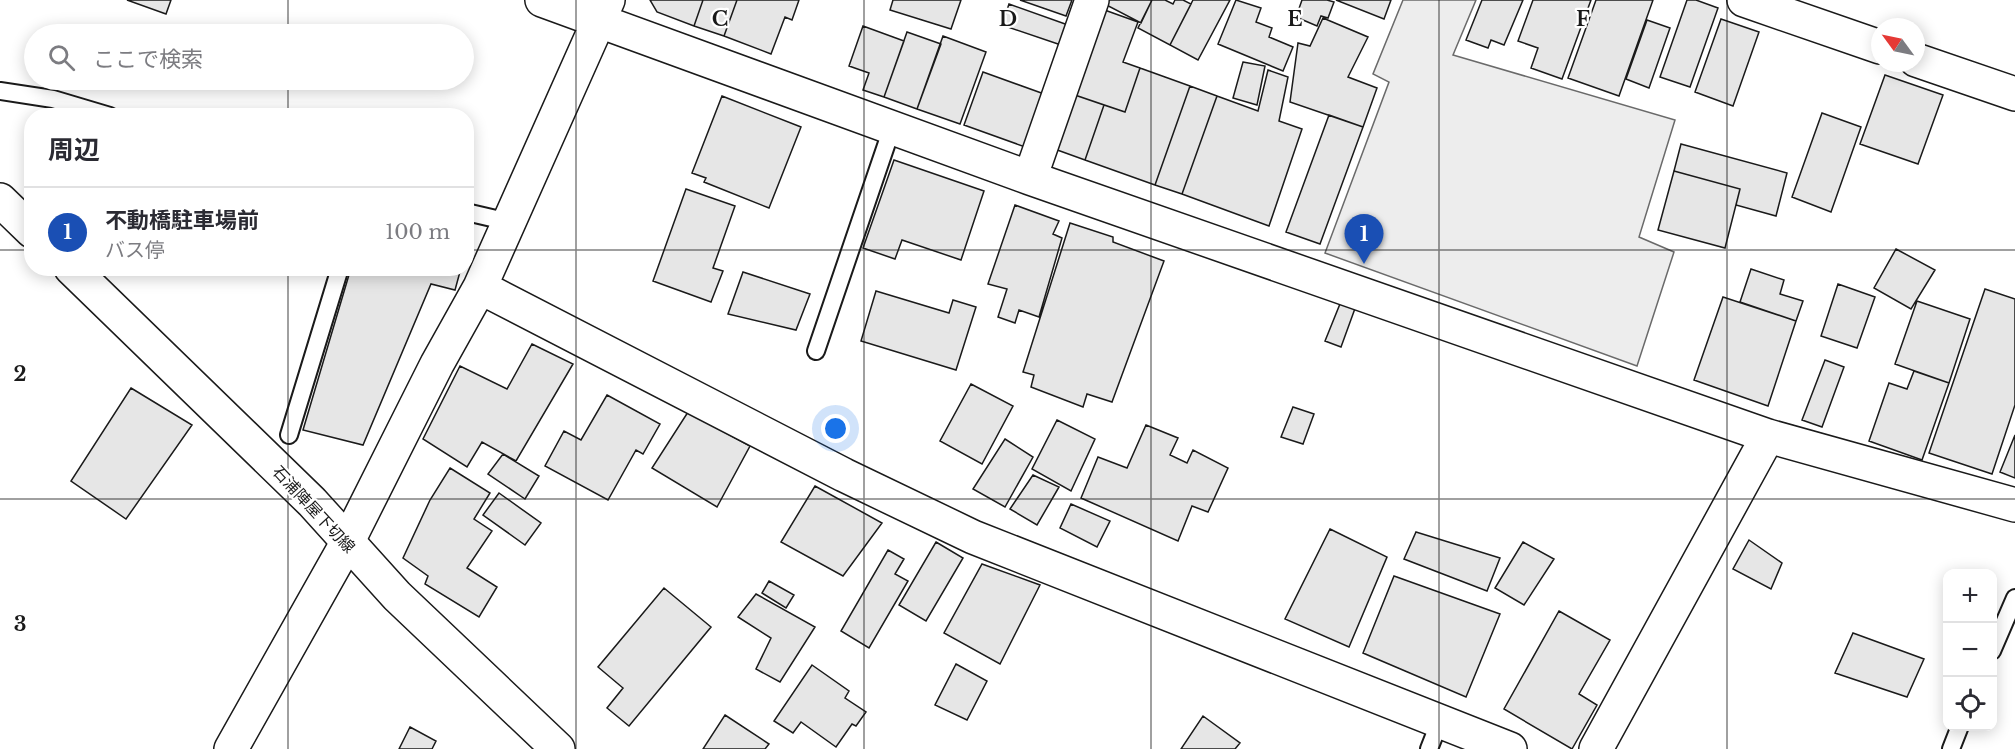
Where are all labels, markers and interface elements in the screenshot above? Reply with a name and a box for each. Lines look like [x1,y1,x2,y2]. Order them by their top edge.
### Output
text: C [712,7,728,31]
text: D [999,7,1017,31]
text: E [1287,7,1303,31]
text: F [1576,7,1590,31]
north arrow [1871,18,1925,72]
search box [24,24,474,90]
icon: search [45,41,78,74]
text: ここで検索 [93,46,203,73]
text: 周辺 [48,134,100,166]
text: 不動橋駐車場前 [105,207,259,234]
pin: 1 [1344,214,1384,264]
text: 1 [63,220,72,244]
text: 100 m [385,220,450,244]
text: バス停 [105,238,165,262]
text: 2 [13,362,27,386]
your location [821,414,850,443]
street label: 石浦陣屋下切線 [268,461,360,557]
map controls [1943,569,1997,731]
button: + [1943,569,1997,623]
text: 3 [14,612,26,636]
button: − [1943,623,1997,677]
button: locate [1943,677,1997,731]

